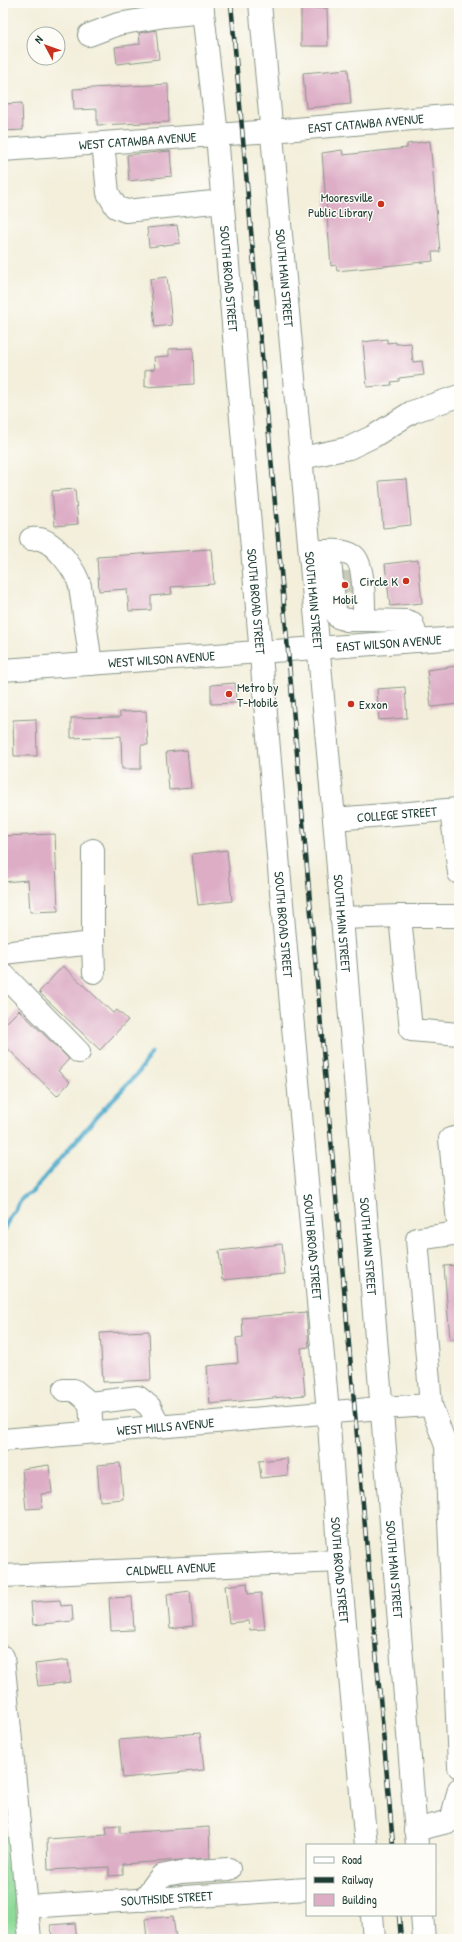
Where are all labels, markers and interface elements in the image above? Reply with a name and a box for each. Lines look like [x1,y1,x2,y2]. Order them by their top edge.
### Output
north arrow [26,26,66,66]
text: N [31,33,46,46]
street label: EAST CATAWBA AVENUE [307,109,425,137]
street label: WEST CATAWBA AVENUE [78,127,197,154]
place label: Mooresville Public Library [308,188,373,221]
marker: Mooresville Public Library [376,199,386,209]
street label: SOUTH BROAD STREET [216,225,243,333]
street label: SOUTH MAIN STREET [272,228,298,328]
street label: SOUTH BROAD STREET [243,548,270,656]
street label: SOUTH MAIN STREET [301,551,328,651]
place label: Circle K [359,572,398,590]
marker: Circle K [401,576,411,586]
marker: Mobil [340,580,350,590]
place label: Mobil [333,590,358,608]
street label: EAST WILSON AVENUE [336,630,443,656]
street label: WEST WILSON AVENUE [108,646,216,672]
place label: Metro by T-Mobile [237,678,279,711]
marker: Metro by T-Mobile [224,689,234,699]
place label: Exxon [359,695,388,713]
marker: Exxon [346,699,356,709]
street label: COLLEGE STREET [356,802,438,826]
street label: SOUTH BROAD STREET [270,871,298,979]
street label: SOUTH MAIN STREET [330,874,355,974]
street label: SOUTH BROAD STREET [299,1193,327,1302]
street label: SOUTH MAIN STREET [356,1197,382,1297]
street label: WEST MILLS AVENUE [116,1413,215,1439]
street label: SOUTH BROAD STREET [327,1516,354,1625]
street label: SOUTH MAIN STREET [382,1520,408,1620]
street label: CALDWELL AVENUE [125,1557,217,1580]
legend [306,1844,436,1916]
text: Road [342,1851,362,1868]
text: Railway [342,1871,373,1888]
street label: SOUTHSIDE STREET [120,1886,214,1910]
text: Building [342,1891,377,1908]

